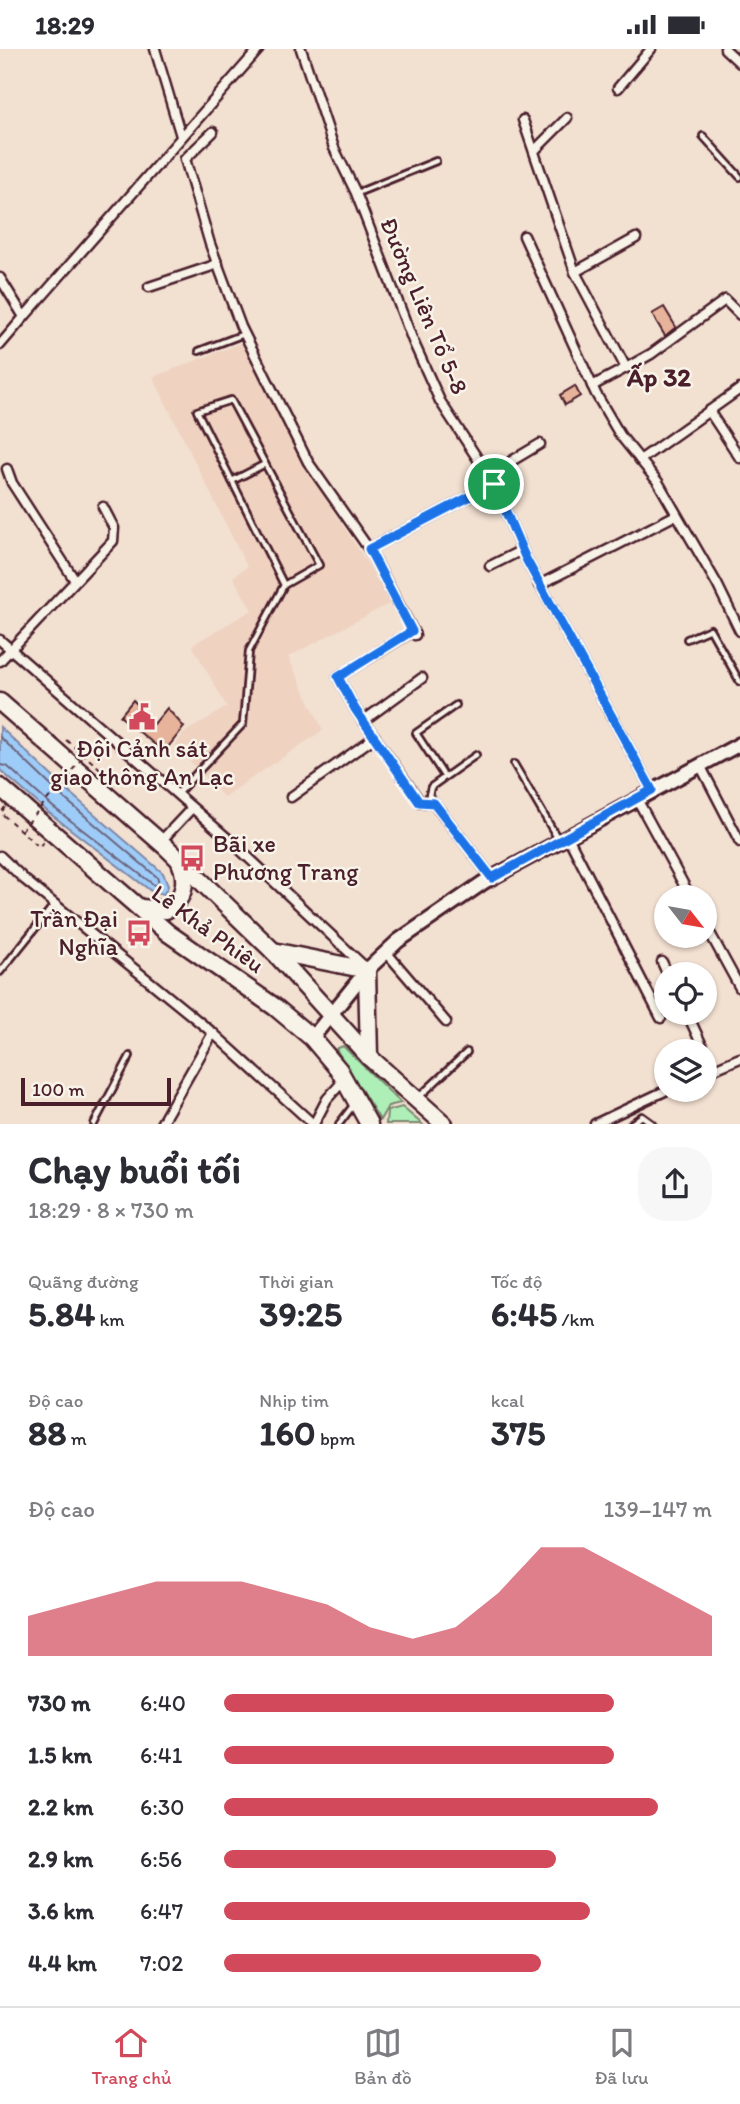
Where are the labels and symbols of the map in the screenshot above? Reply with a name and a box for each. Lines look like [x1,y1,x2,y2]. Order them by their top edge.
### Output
street label: Đường Liên Tổ 5-8 [374,213,475,399]
district label: Ấp 32 [626,361,691,393]
pin [464,454,524,514]
public building icon: Đội Cảnh sát giao thông An Lạc [127,702,157,732]
place label: Đội Cảnh sát giao thông An Lạc [50,734,234,791]
place label: Bãi xe Phương Trang [213,829,359,886]
bus stop icon: Bãi xe Phương Trang [177,843,207,873]
street label: Lê Khả Phiêu [146,878,270,979]
north arrow [654,885,718,949]
place label: Trần Đại Nghĩa [30,904,118,961]
bus stop icon: Trần Đại Nghĩa [124,918,154,948]
scale bar [21,1075,172,1107]

